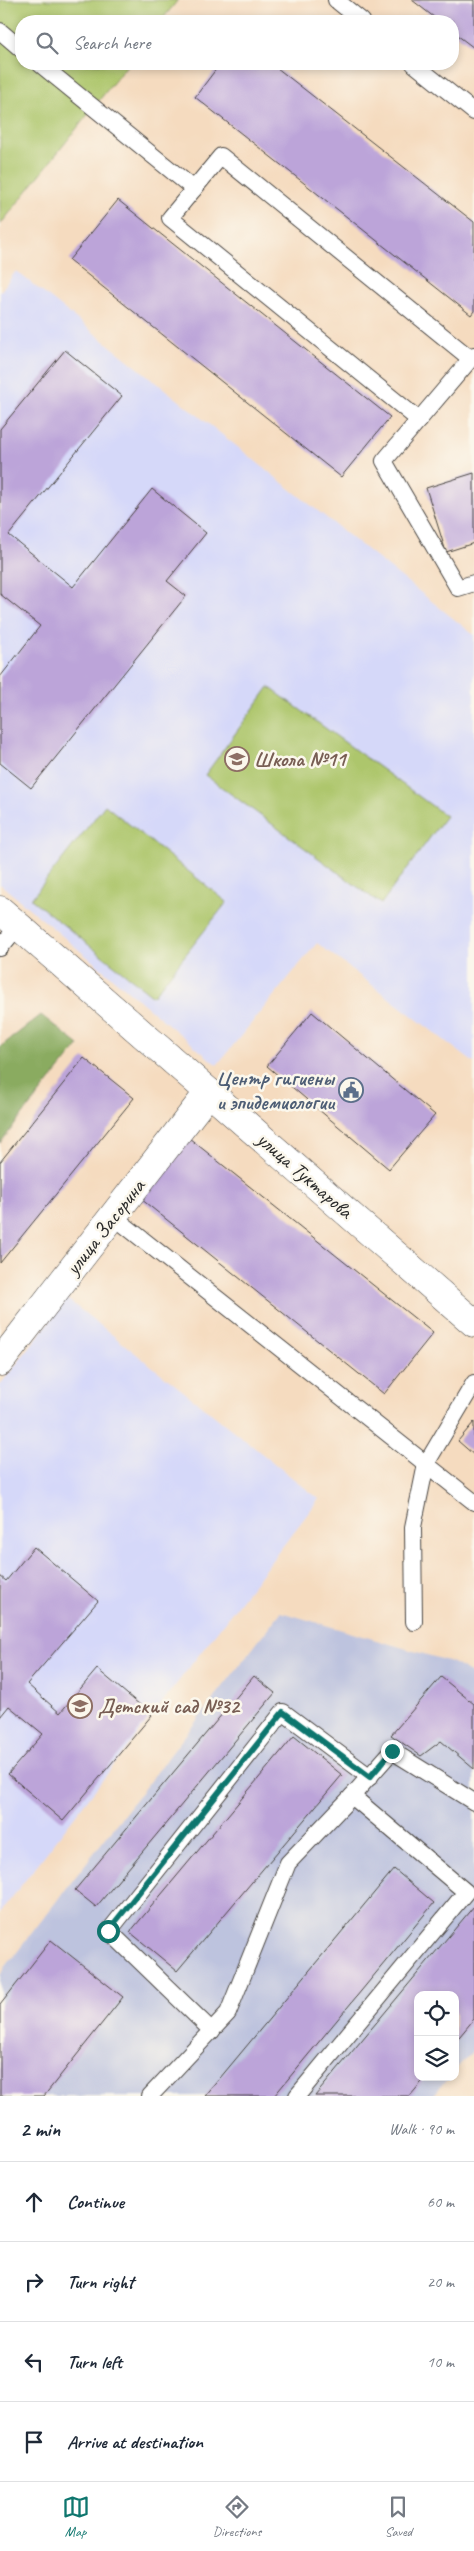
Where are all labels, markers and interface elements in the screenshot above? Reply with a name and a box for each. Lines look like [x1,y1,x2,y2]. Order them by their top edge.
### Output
search box [15,15,459,70]
icon: search [33,29,61,57]
text: Search here [73,31,150,55]
school or university icon: Школа №11 [224,746,250,772]
place label: Школа №11 [254,746,348,772]
place label: Центр гигиены и эпидемиологии [216,1065,336,1115]
public building icon: Центр гигиены и эпидемиологии [338,1077,364,1103]
street label: улица Туктарова [250,1125,360,1225]
street label: улица Засорина [58,1173,151,1282]
school or university icon: Детский сад №32 [67,1693,93,1719]
place label: Детский сад №32 [98,1693,241,1719]
route end [381,1740,404,1763]
route start [97,1920,120,1943]
map controls [414,1991,459,2081]
button: locate [414,1991,459,2036]
button: layers [414,2036,459,2081]
text: 2 min [20,2116,60,2142]
text: Walk · 90 m [389,2119,454,2139]
icon: ahead [20,2188,48,2216]
text: Continue [67,2190,124,2214]
text: 60 m [427,2192,454,2212]
icon: right [20,2268,48,2296]
text: Turn right [67,2270,134,2294]
text: 20 m [427,2272,454,2292]
icon: left [20,2348,48,2376]
text: Turn left [67,2350,122,2374]
text: 10 m [427,2352,454,2372]
icon: arrive [20,2428,48,2456]
text: Arrive at destination [67,2430,203,2454]
tab: Map [62,2493,90,2540]
tab: Directions [213,2493,261,2540]
tab: Saved [384,2493,412,2540]

